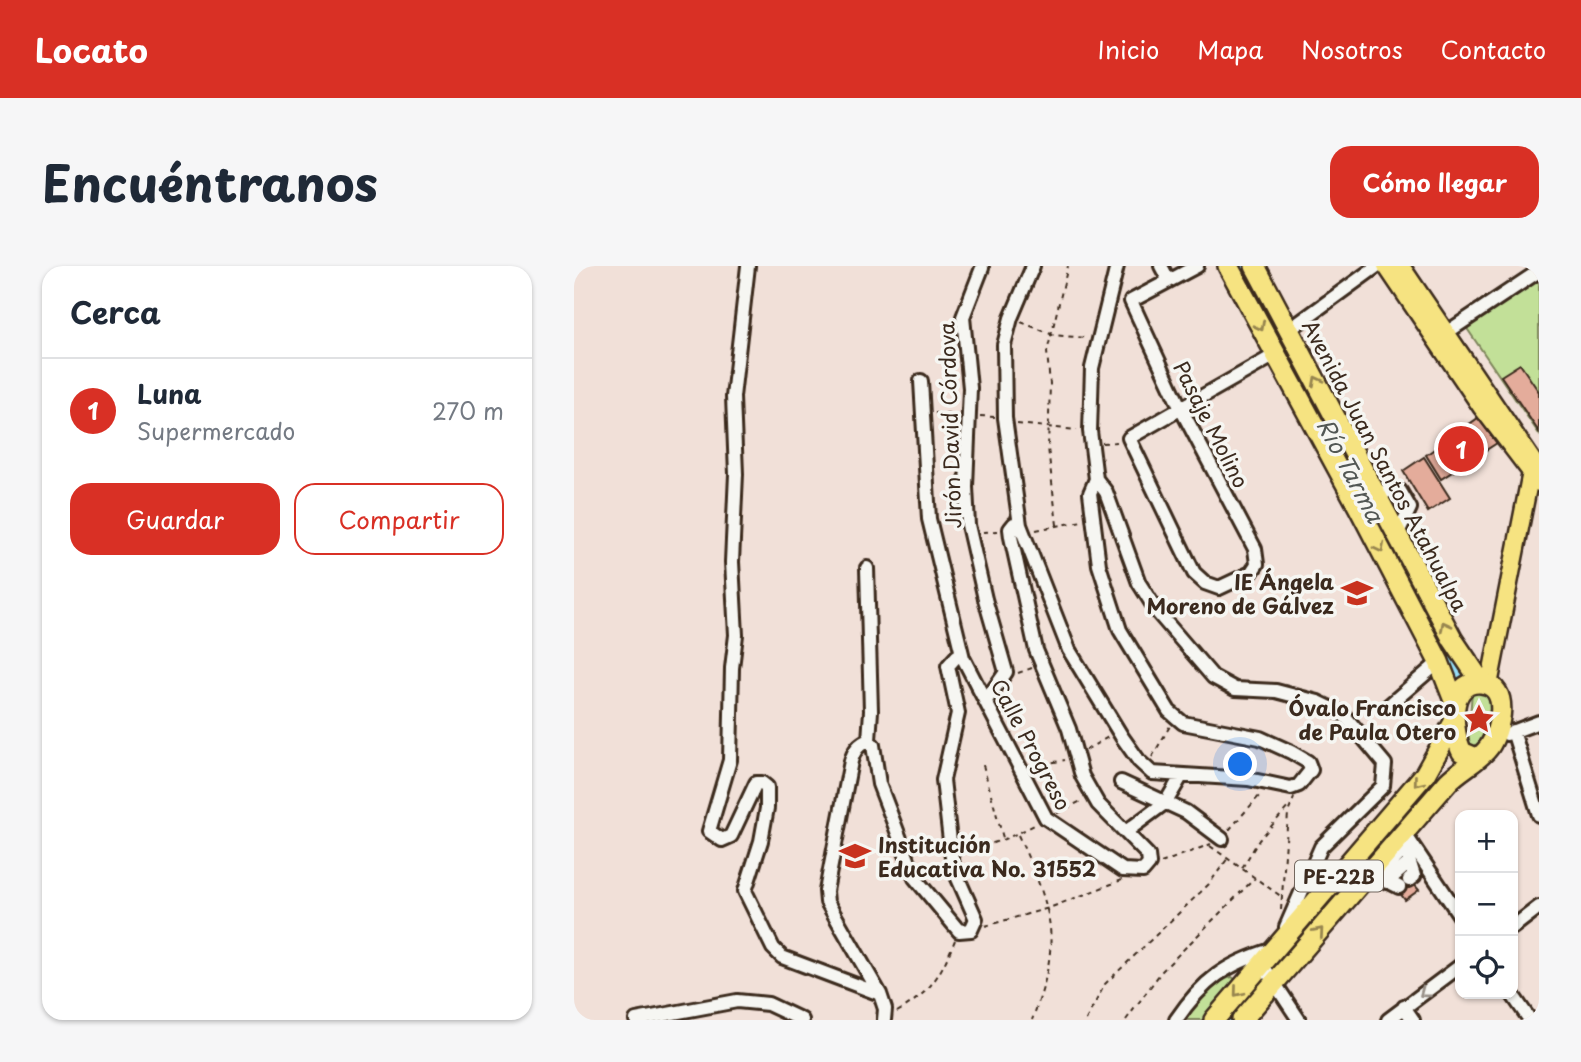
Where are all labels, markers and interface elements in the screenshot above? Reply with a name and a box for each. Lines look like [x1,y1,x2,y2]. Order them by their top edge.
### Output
text: Locato [35,24,148,74]
text: Inicio [1098,31,1159,67]
text: Mapa [1197,31,1263,67]
text: Nosotros [1301,31,1403,67]
text: Contacto [1441,31,1546,67]
text: Encuéntranos [42,145,378,219]
button: Cómo llegar [1330,146,1539,218]
text: Cerca [70,289,161,334]
street label: Avenida Juan Santos Atahualpa [1295,313,1477,617]
one-way arrow [1252,319,1265,331]
street label: Jirón David Córdova [929,320,969,529]
street label: Pasaje Molino [1166,355,1258,493]
text: Luna [137,374,202,413]
one-way arrow [1311,376,1325,388]
text: 1 [88,393,99,428]
text: 270 m [432,393,504,428]
water label: Río Tarma [1309,412,1393,529]
text: Supermercado [137,413,295,448]
pin: 1 [1438,423,1484,475]
button: Guardar [70,483,280,555]
button: Compartir [294,483,504,555]
one-way arrow [1372,541,1385,553]
place label: IE Ángela Moreno de Gálvez [1146,565,1334,621]
school or university icon: IE Ángela Moreno de Gálvez [1340,576,1374,610]
one-way arrow [1440,621,1454,633]
street label: Calle Progreso [984,672,1080,816]
place label: Óvalo Francisco de Paula Otero [1288,691,1456,747]
place icon: Óvalo Francisco de Paula Otero [1462,702,1496,736]
your location [1223,747,1257,781]
one-way arrow [1414,774,1426,787]
map controls [1455,810,1518,999]
button: + [1455,810,1518,873]
place label: Institución Educativa No. 31552 [878,828,1096,884]
school or university icon: Institución Educativa No. 31552 [838,839,872,873]
road number: PE-22B [1295,860,1383,891]
button: − [1455,873,1518,936]
one-way arrow [1311,927,1323,940]
button: locate [1455,936,1518,999]
one-way arrow [1234,984,1246,997]
one-way arrow [1419,984,1432,997]

